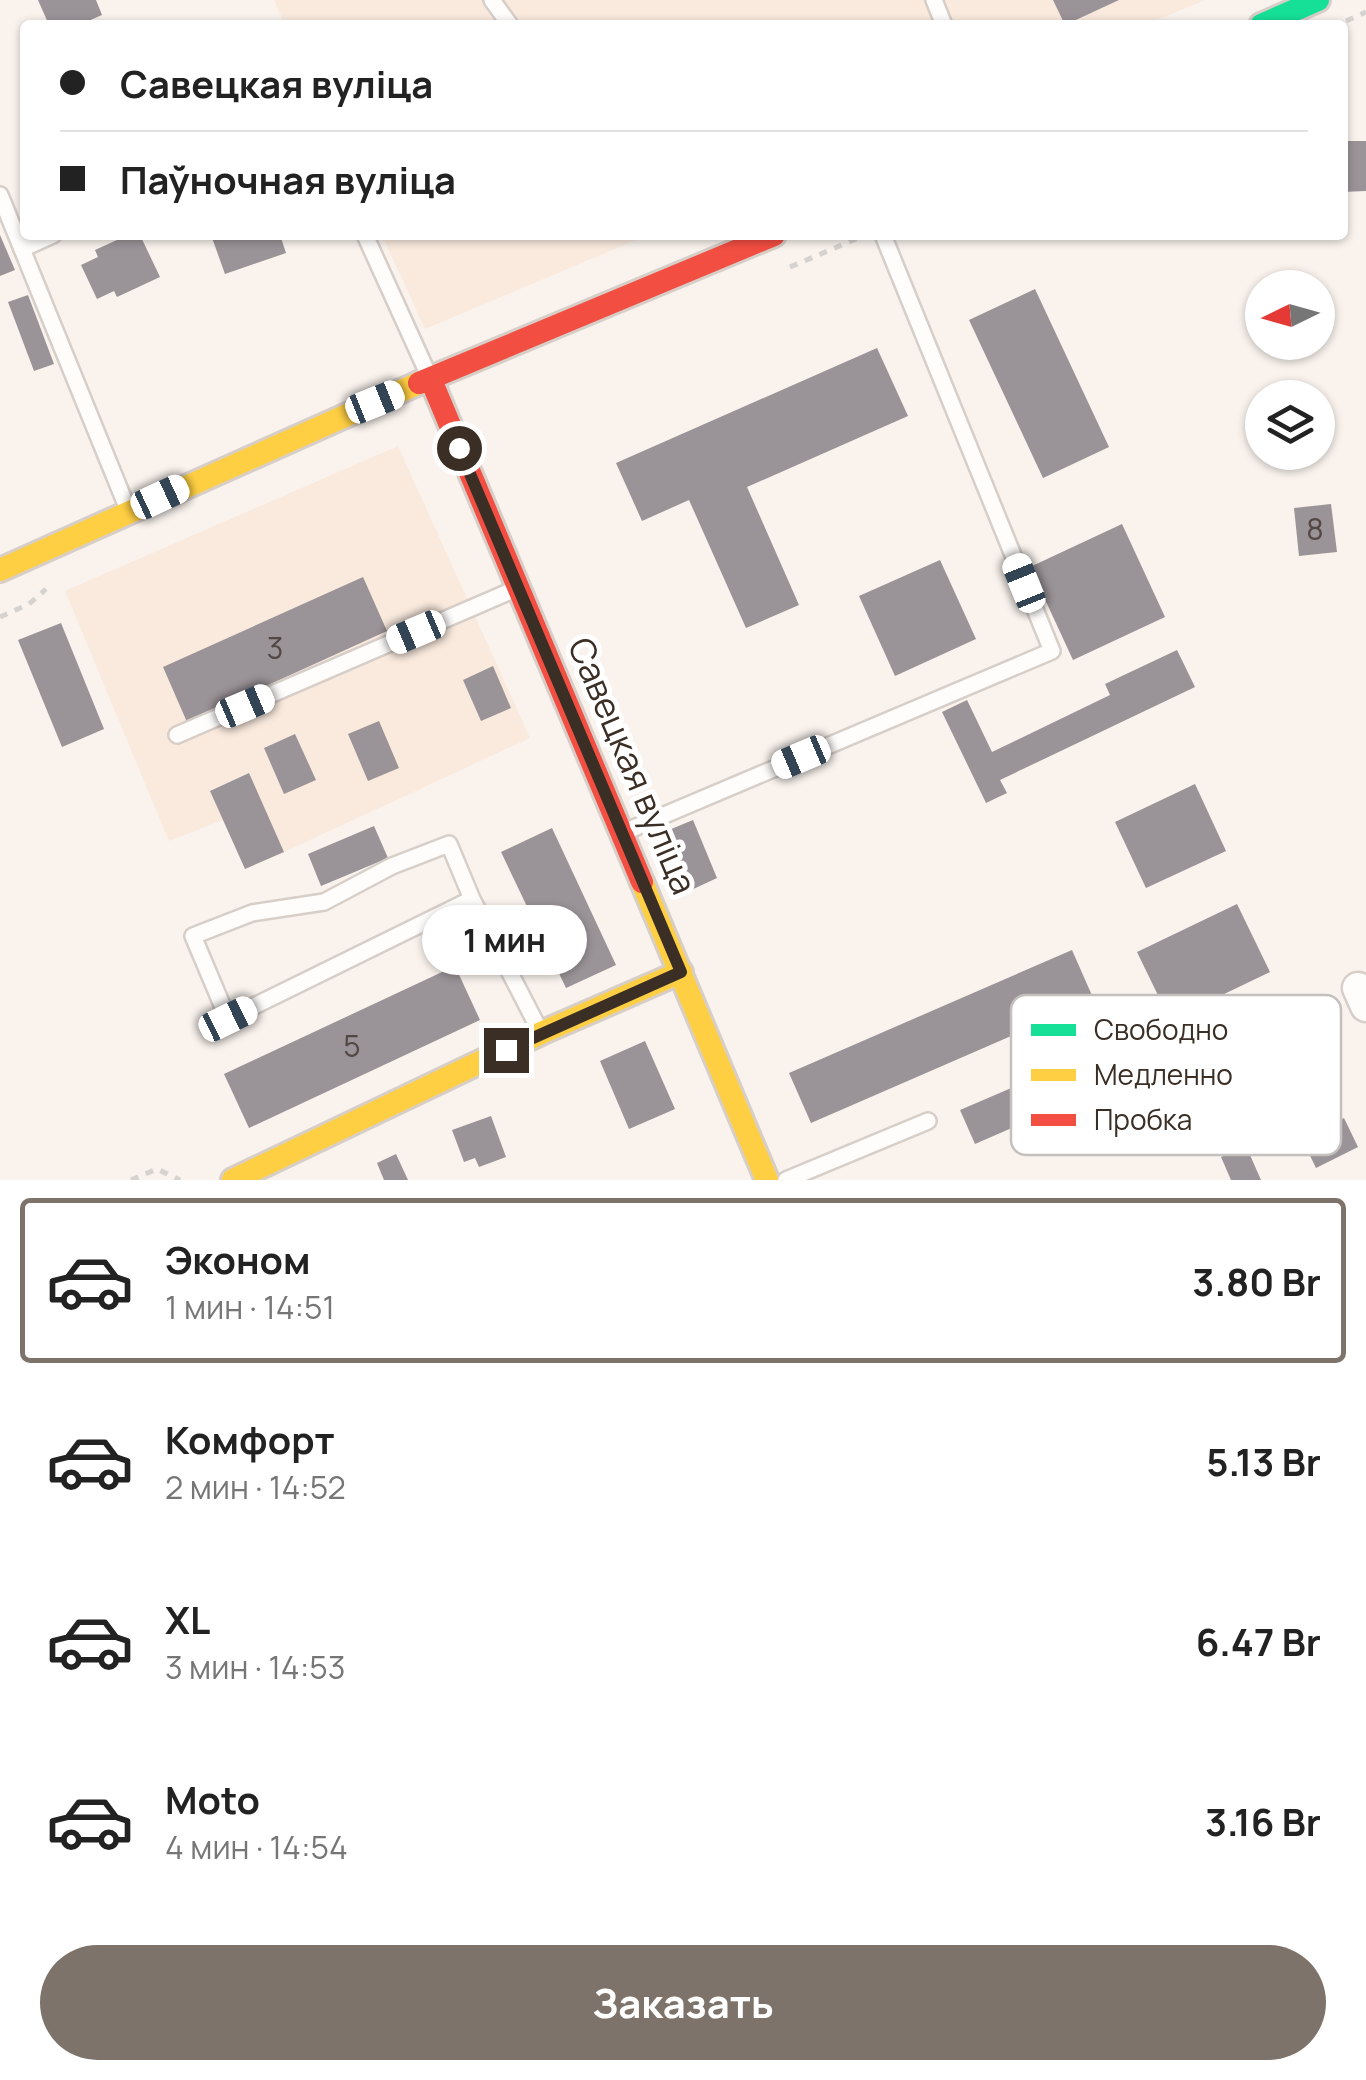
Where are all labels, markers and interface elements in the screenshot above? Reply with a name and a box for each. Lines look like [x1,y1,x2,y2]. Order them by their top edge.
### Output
text: Савецкая вуліца [120,57,433,109]
text: Паўночная вуліца [120,153,456,205]
north arrow [1245,270,1335,360]
map controls [1245,270,1335,470]
car [342,377,408,427]
button: layers [1245,380,1335,470]
route start [437,426,482,471]
car [126,471,194,523]
house number: 8 [1306,508,1324,549]
car [999,550,1049,616]
car [383,606,449,658]
house number: 3 [267,627,283,668]
street label: Савецкая вуліца [557,630,709,901]
car [212,680,278,732]
car [768,731,834,783]
callout: 1 мин [424,905,588,975]
text: 1 мин [463,918,546,962]
car [194,992,262,1046]
legend [1011,995,1341,1155]
text: Свободно [1094,1010,1228,1048]
house number: 5 [343,1025,361,1066]
route end [484,1028,529,1073]
text: Медленно [1094,1055,1233,1093]
text: Пробка [1094,1100,1192,1138]
text: Эконом [165,1233,311,1285]
icon: car [45,1236,135,1326]
text: 3.80 Br [1192,1255,1321,1307]
text: 1 мин · 14:51 [165,1285,335,1329]
text: Комфорт [165,1413,335,1465]
icon: car [45,1416,135,1506]
text: 5.13 Br [1206,1435,1321,1487]
text: 2 мин · 14:52 [165,1465,346,1509]
text: XL [165,1593,210,1645]
icon: car [45,1596,135,1686]
text: 6.47 Br [1196,1615,1321,1667]
text: 3 мин · 14:53 [165,1645,345,1689]
text: Moto [165,1773,260,1825]
icon: car [45,1776,135,1866]
text: 3.16 Br [1205,1795,1321,1847]
text: 4 мин · 14:54 [165,1825,348,1869]
button: Заказать [40,1945,1326,2060]

